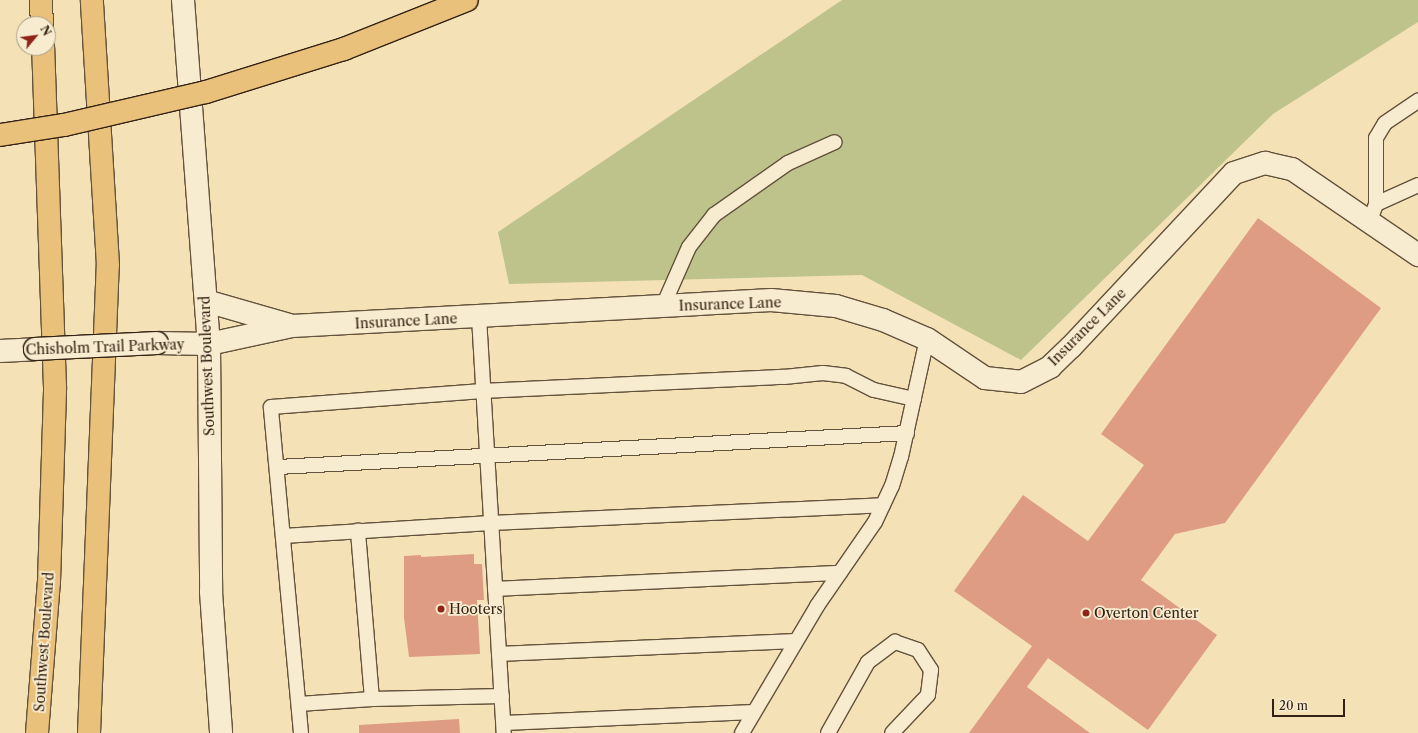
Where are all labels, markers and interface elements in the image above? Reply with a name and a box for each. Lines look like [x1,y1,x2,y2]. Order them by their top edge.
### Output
north arrow [16,16,56,56]
text: N [37,23,54,38]
street label: Insurance Lane [1045,285,1129,369]
street label: Insurance Lane [678,294,782,314]
street label: Southwest Boulevard [196,296,218,436]
street label: Insurance Lane [354,310,458,332]
street label: Chisholm Trail Parkway [25,336,185,358]
street label: Southwest Boulevard [31,571,57,713]
place label: Hooters [449,601,503,617]
marker: Hooters [436,604,446,614]
place label: Overton Center [1094,605,1199,621]
marker: Overton Center [1081,608,1091,618]
scale bar [1274,691,1347,717]
text: 20 m [1279,698,1308,713]

